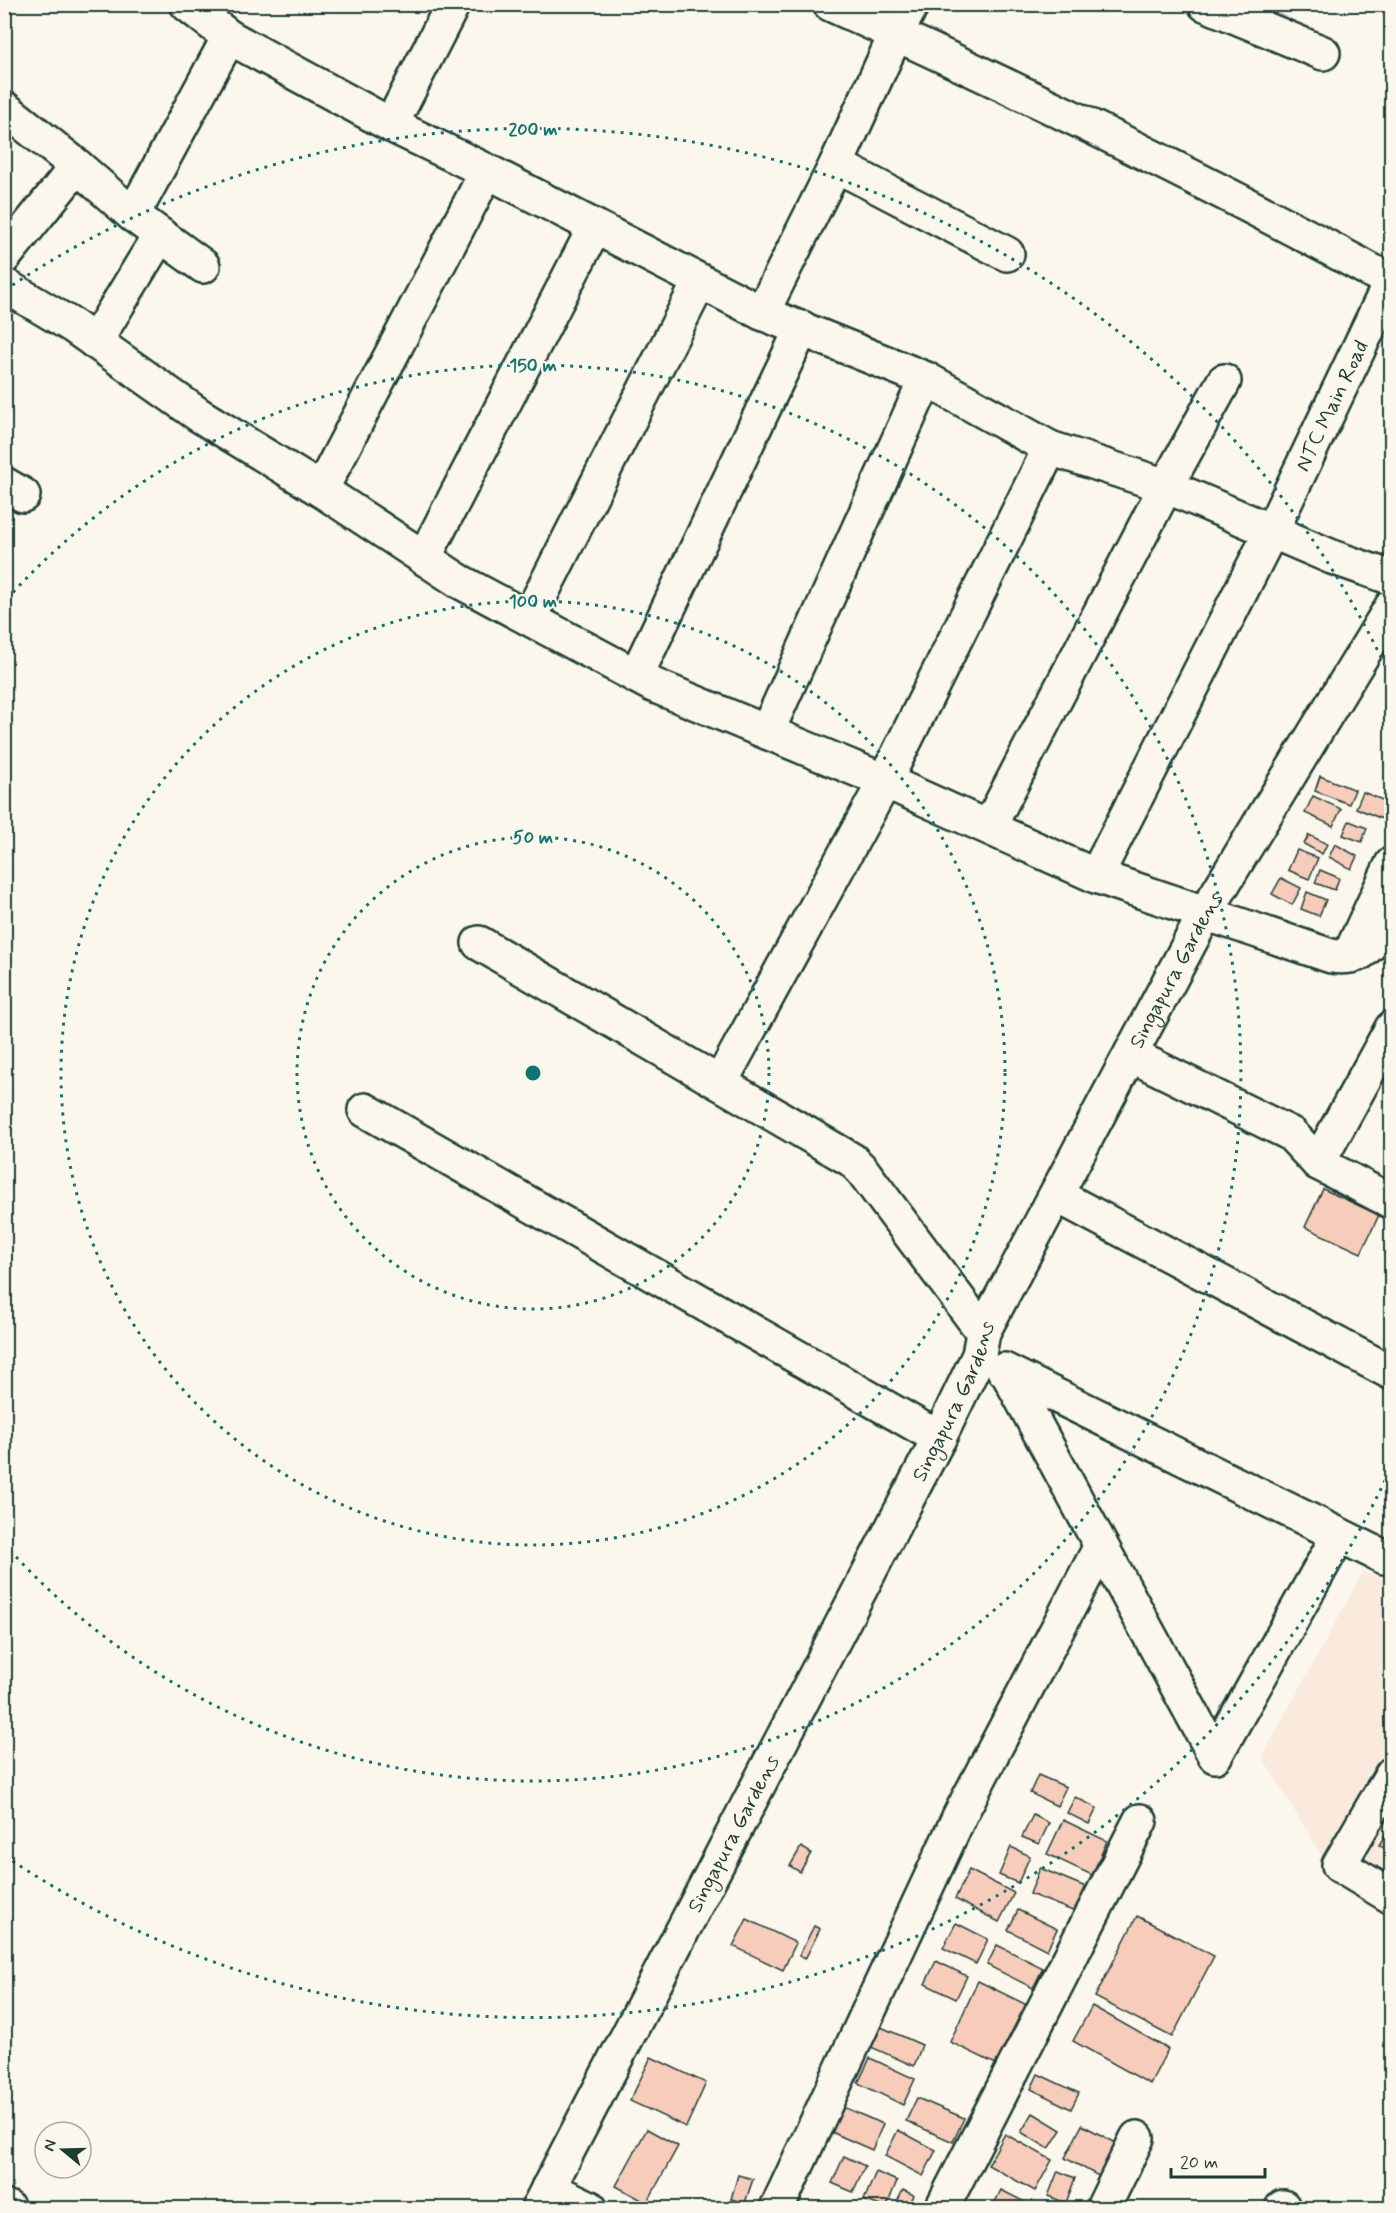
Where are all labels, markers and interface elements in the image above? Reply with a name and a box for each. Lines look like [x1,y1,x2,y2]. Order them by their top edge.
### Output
text: 200 m [508,118,558,142]
street label: NTC Main Road [1289,336,1376,476]
text: 150 m [509,354,557,378]
text: 100 m [509,590,557,614]
text: 50 m [513,826,553,850]
street label: Singapura Gardens [1123,887,1230,1053]
centre of rings [523,1063,543,1083]
street label: Singapura Gardens [906,1316,1002,1487]
street label: Singapura Gardens [681,1751,786,1918]
north arrow [33,2120,93,2180]
text: N [39,2137,62,2154]
scale bar [1171,2141,1266,2179]
text: 20 m [1180,2151,1218,2175]

